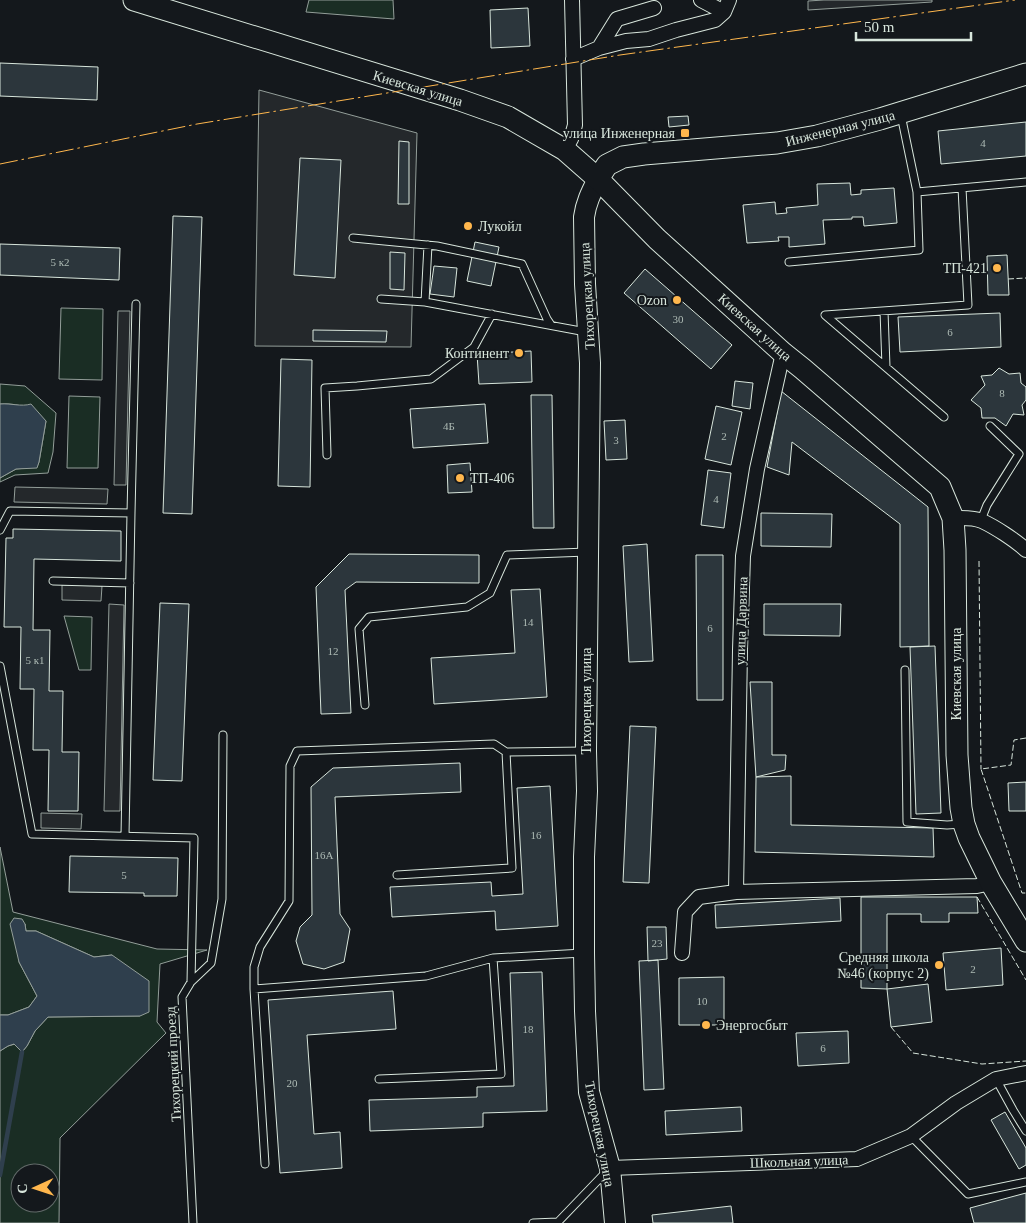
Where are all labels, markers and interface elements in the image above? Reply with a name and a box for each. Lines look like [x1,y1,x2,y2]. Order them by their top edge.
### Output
scale bar [856,10,971,42]
text: 50 m [864,19,895,35]
street label: Киевская улица [371,68,465,109]
street label: Инженерная улица [784,107,897,149]
place label: улица Инженерная [563,126,676,141]
marker: улица Инженерная [679,127,691,139]
house number: 4 [980,137,986,149]
place label: Лукойл [478,219,522,234]
marker: Лукойл [462,220,474,232]
street label: Тихорецкая улица [577,241,598,350]
house number: 5 к2 [50,256,70,268]
place label: ТП-421 [943,261,987,276]
marker: ТП-421 [991,262,1003,274]
street label: Киевская улица [715,291,795,365]
place label: Ozon [637,293,667,308]
marker: Ozon [671,294,683,306]
house number: 30 [673,313,684,325]
house number: 6 [947,326,953,338]
place label: Континент [445,346,509,361]
marker: Континент [513,347,525,359]
house number: 8 [999,387,1005,399]
house number: 4Б [443,420,455,432]
house number: 2 [721,430,727,442]
house number: 3 [613,434,619,446]
place label: ТП-406 [470,471,514,486]
marker: ТП-406 [454,472,466,484]
house number: 4 [713,493,719,505]
street label: улица Дарвина [732,576,751,666]
house number: 14 [523,616,534,628]
house number: 6 [707,622,713,634]
street label: Киевская улица [949,627,964,721]
house number: 12 [328,645,339,657]
street label: Тихорецкая улица [579,647,594,755]
house number: 5 к1 [25,654,45,666]
house number: 16 [531,829,542,841]
house number: 16А [315,849,334,861]
house number: 5 [121,869,127,881]
house number: 23 [652,937,663,949]
place label: Средняя школа №46 (корпус 2) [838,950,930,982]
marker: Средняя школа №46 (корпус 2) [933,959,945,971]
house number: 2 [970,963,976,975]
house number: 10 [697,995,708,1007]
street label: Тихорецкий проезд [163,1006,184,1122]
place label: Энергосбыт [716,1018,788,1033]
marker: Энергосбыт [700,1019,712,1031]
house number: 18 [523,1023,534,1035]
house number: 6 [820,1042,826,1054]
house number: 20 [287,1077,298,1089]
street label: Тихорецкая улица [582,1080,617,1189]
street label: Школьная улица [749,1152,849,1171]
north arrow [10,1163,60,1213]
text: С [15,1183,30,1194]

